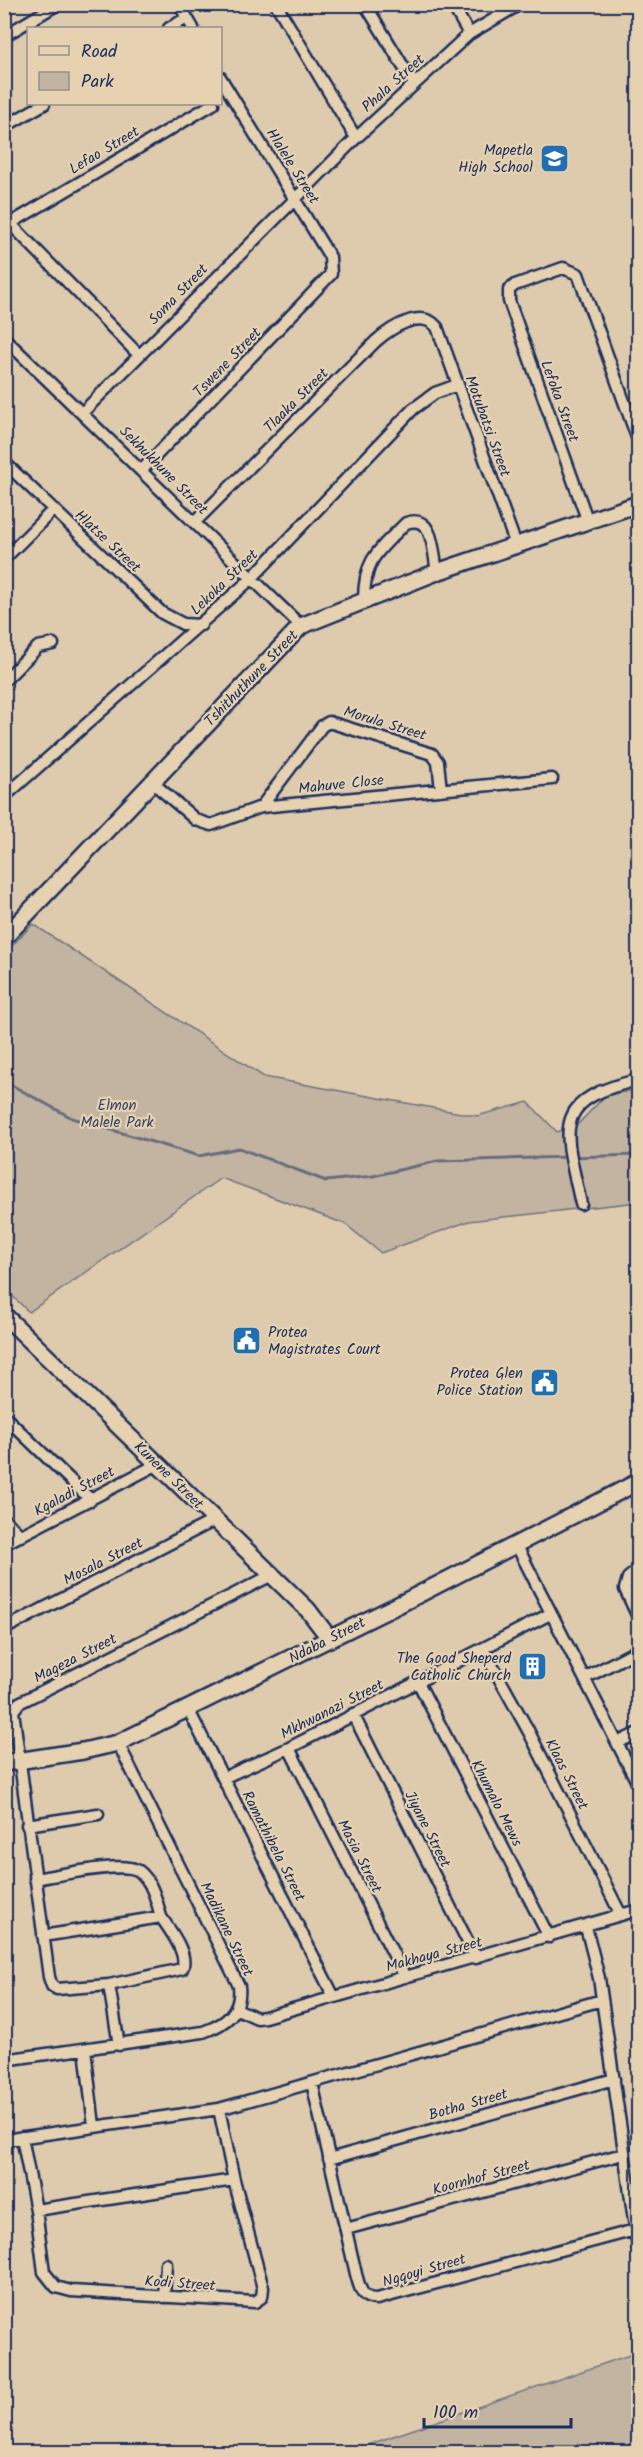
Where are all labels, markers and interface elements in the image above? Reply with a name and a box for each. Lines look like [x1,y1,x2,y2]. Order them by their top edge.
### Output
legend [27,27,222,105]
text: Road [81,38,118,67]
street label: Phala Street [357,49,431,119]
text: Park [81,68,114,97]
street label: Lefao Street [65,120,144,181]
street label: Hlalele Street [259,124,325,209]
place label: Mapetla High School [458,139,533,180]
school or university icon: Mapetla High School [538,143,570,175]
street label: Soma Street [143,258,215,331]
street label: Tswene Street [188,322,268,403]
street label: Lefoka Street [533,357,585,446]
street label: Tlaaka Street [259,362,335,439]
street label: Motubatsi Street [458,372,517,481]
street label: Sekhukhune Street [113,420,214,521]
street label: Hlatse Street [69,504,146,579]
street label: Lekoka Street [185,544,264,622]
street label: Tshithuthune Street [199,625,305,733]
street label: Morula Street [340,700,429,748]
street label: Mahuve Close [297,769,385,801]
park label: Elmon Malele Park [81,1094,154,1135]
place label: Protea Magistrates Court [268,1321,381,1362]
public building icon: Protea Magistrates Court [231,1325,263,1357]
place label: Protea Glen Police Station [436,1362,523,1403]
public building icon: Protea Glen Police Station [528,1366,560,1398]
street label: Kunene Street [128,1436,209,1516]
street label: Kgaladi Street [30,1460,119,1523]
street label: Mosala Street [59,1531,148,1592]
street label: Ndaba Street [285,1611,370,1671]
street label: Mageza Street [30,1628,121,1690]
place label: The Good Sheperd Catholic Church [397,1647,512,1688]
building icon: The Good Sheperd Catholic Church [516,1651,548,1683]
street label: Mkhwanazi Street [277,1673,389,1746]
street label: Klaas Street [538,1735,594,1814]
street label: Khumalo Mews [464,1756,529,1852]
street label: Ramathibela Street [235,1787,311,1906]
street label: Jiyane Street [397,1787,457,1872]
street label: Masia Street [330,1815,388,1898]
street label: Madikane Street [193,1878,260,1981]
street label: Makhaya Street [383,1930,485,1979]
street label: Botha Street [426,2082,511,2128]
street label: Koornhof Street [430,2153,533,2202]
street label: Ngqoyi Street [380,2248,469,2294]
street label: Kodi Street [144,2270,216,2298]
scale bar [424,2391,571,2429]
text: 100 m [433,2399,478,2428]

